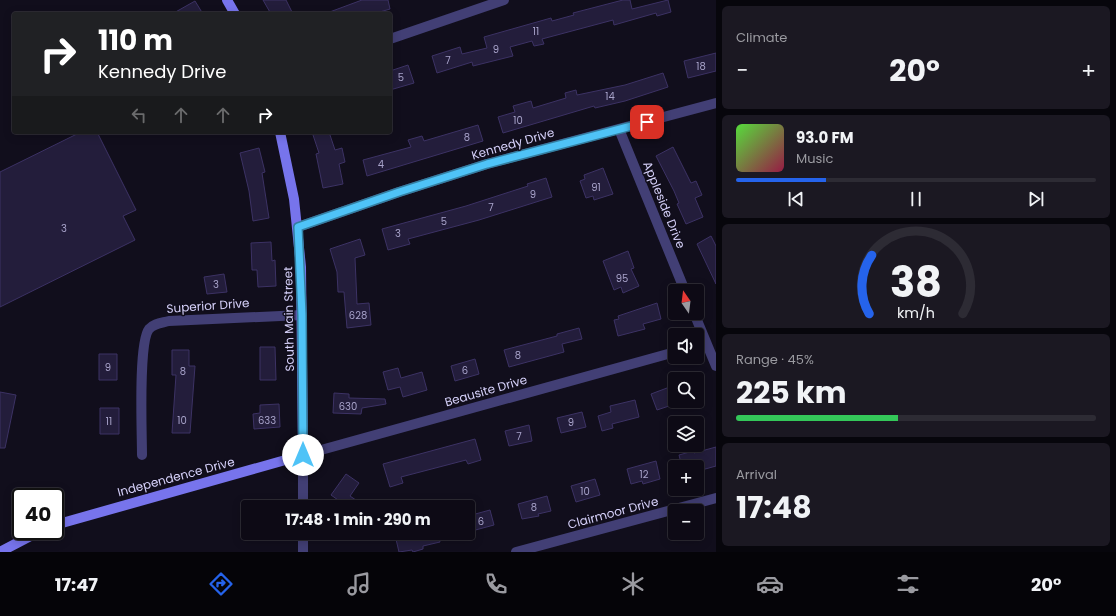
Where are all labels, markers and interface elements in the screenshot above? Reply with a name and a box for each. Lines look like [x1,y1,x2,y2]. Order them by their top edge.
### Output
text: 110 m [98,21,173,60]
house number: 11 [533,24,539,39]
icon: right [32,28,84,80]
text: Climate [736,28,787,47]
house number: 9 [493,42,499,57]
text: 20° [889,49,940,92]
house number: 7 [445,53,451,68]
text: − [736,55,748,86]
text: + [1081,55,1096,86]
text: Kennedy Drive [98,59,226,84]
house number: 18 [696,59,706,74]
house number: 5 [398,70,404,85]
house number: 14 [605,89,615,104]
icon: left [128,104,150,126]
icon: ahead [170,104,192,126]
icon: ahead [212,104,234,126]
icon: right [254,104,276,126]
pin [630,105,664,139]
icon: arrive [636,111,658,133]
house number: 10 [513,113,523,128]
street label: Kennedy Drive [469,124,556,163]
text: 93.0 FM [796,127,853,148]
house number: 8 [464,130,470,145]
text: Music [796,149,833,168]
house number: 4 [378,157,384,172]
street label: Appleside Drive [639,159,690,251]
house number: 91 [591,180,601,195]
house number: 9 [530,187,536,202]
icon: previous [785,188,807,210]
icon: pause [905,188,927,210]
icon: next [1025,188,1047,210]
house number: 7 [488,200,494,215]
house number: 5 [441,214,447,229]
house number: 3 [61,221,67,236]
house number: 3 [395,226,401,241]
text: 38 [890,253,942,312]
street label: South Main Street [279,266,298,372]
house number: 95 [616,271,628,286]
house number: 3 [213,277,219,292]
north arrow [668,284,704,320]
map controls [668,284,704,540]
street label: Superior Drive [166,294,250,317]
text: km/h [897,303,935,323]
house number: 628 [349,308,367,323]
button: sound [668,328,704,364]
house number: 8 [515,348,521,363]
text: Range · 45% [736,350,814,369]
house number: 9 [105,360,111,375]
house number: 6 [462,363,468,378]
house number: 8 [180,364,186,379]
street label: Beausite Drive [443,371,529,410]
text: 225 km [736,371,846,414]
button: search [668,372,704,408]
house number: 630 [339,399,357,414]
house number: 10 [177,413,187,428]
house number: 633 [258,413,276,428]
house number: 11 [106,414,112,429]
house number: 9 [568,415,574,430]
button: layers [668,416,704,452]
house number: 7 [516,429,522,444]
position arrow [282,434,324,476]
street label: Independence Drive [115,453,236,500]
button: + [668,460,704,496]
text: Arrival [736,465,777,484]
house number: 12 [640,467,649,482]
house number: 10 [580,484,590,499]
text: 17:48 [736,486,812,529]
speed limit sign: 40 [12,488,64,540]
street label: Clairmoor Drive [566,492,660,533]
house number: 8 [531,500,537,515]
button: − [668,504,704,540]
text: 17:48 · 1 min · 290 m [285,509,431,530]
house number: 6 [478,514,484,529]
icon: directions [207,570,235,598]
icon: music [345,570,373,598]
icon: phone [482,570,510,598]
icon: climate [619,570,647,598]
icon: car [756,570,784,598]
icon: filters [894,570,922,598]
text: 17:47 [55,572,98,597]
text: 20° [1031,572,1061,597]

